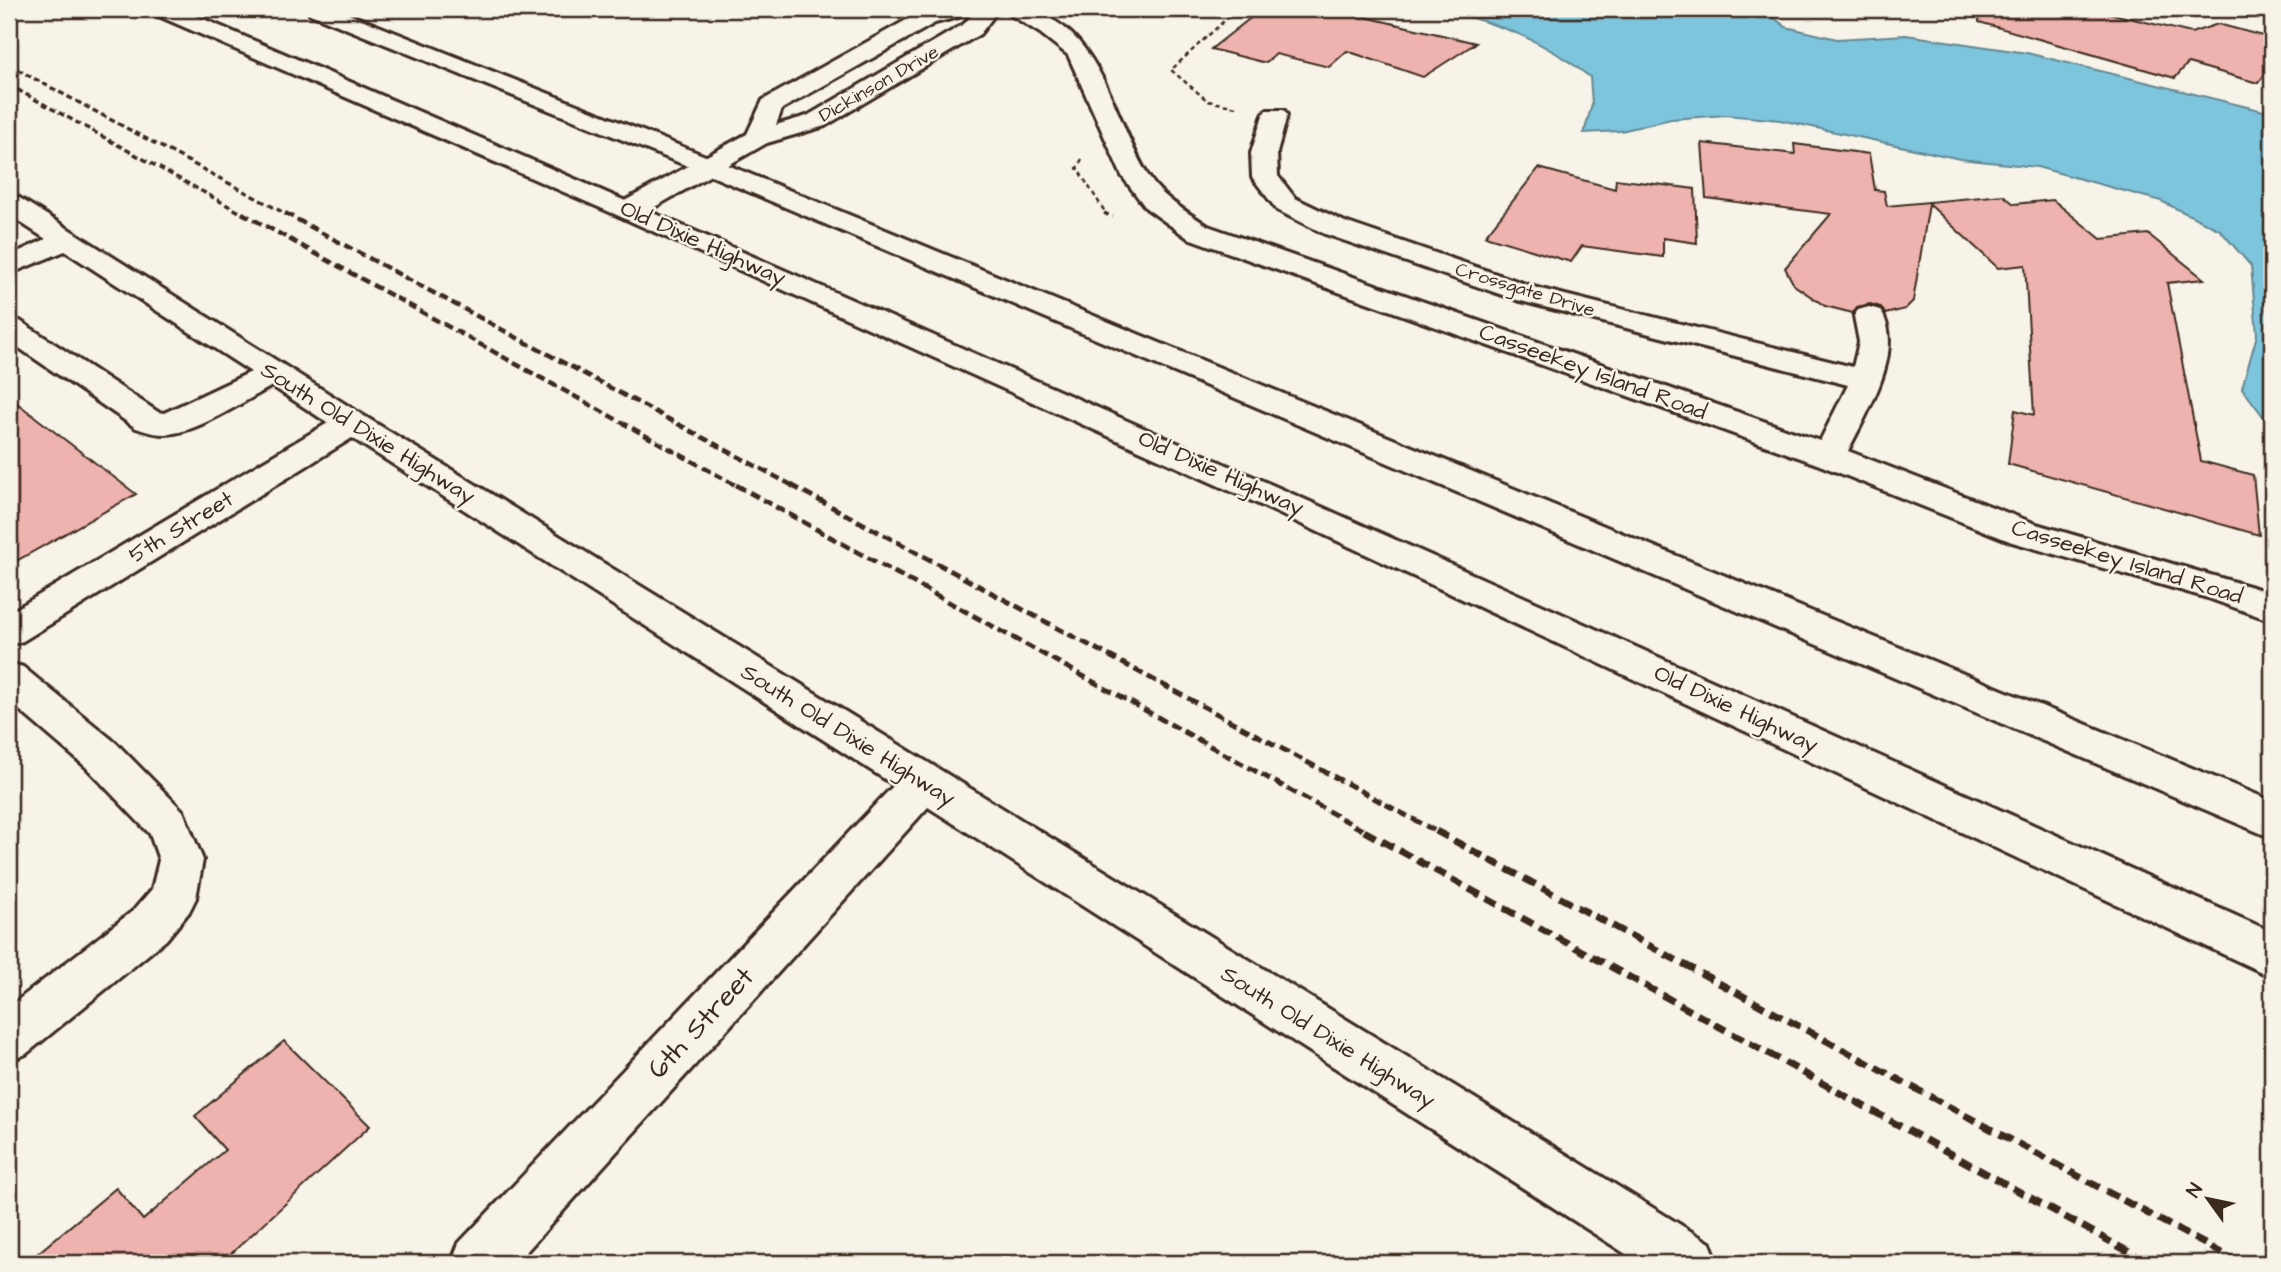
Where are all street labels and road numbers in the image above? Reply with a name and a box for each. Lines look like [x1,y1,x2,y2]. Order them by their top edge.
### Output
street label: Dickinson Drive [814,39,944,129]
street label: Old Dixie Highway [615,192,791,295]
street label: Crossgate Drive [1452,256,1598,325]
street label: Casseekey Island Road [1474,316,1711,429]
street label: South Old Dixie Highway [254,354,482,513]
street label: Old Dixie Highway [1133,422,1309,525]
street label: 5th Street [123,483,240,571]
street label: Casseekey Island Road [2007,512,2247,613]
street label: South Old Dixie Highway [734,656,962,815]
street label: Old Dixie Highway [1648,657,1824,762]
street label: 6th Street [639,958,764,1088]
street label: South Old Dixie Highway [1214,958,1442,1117]

